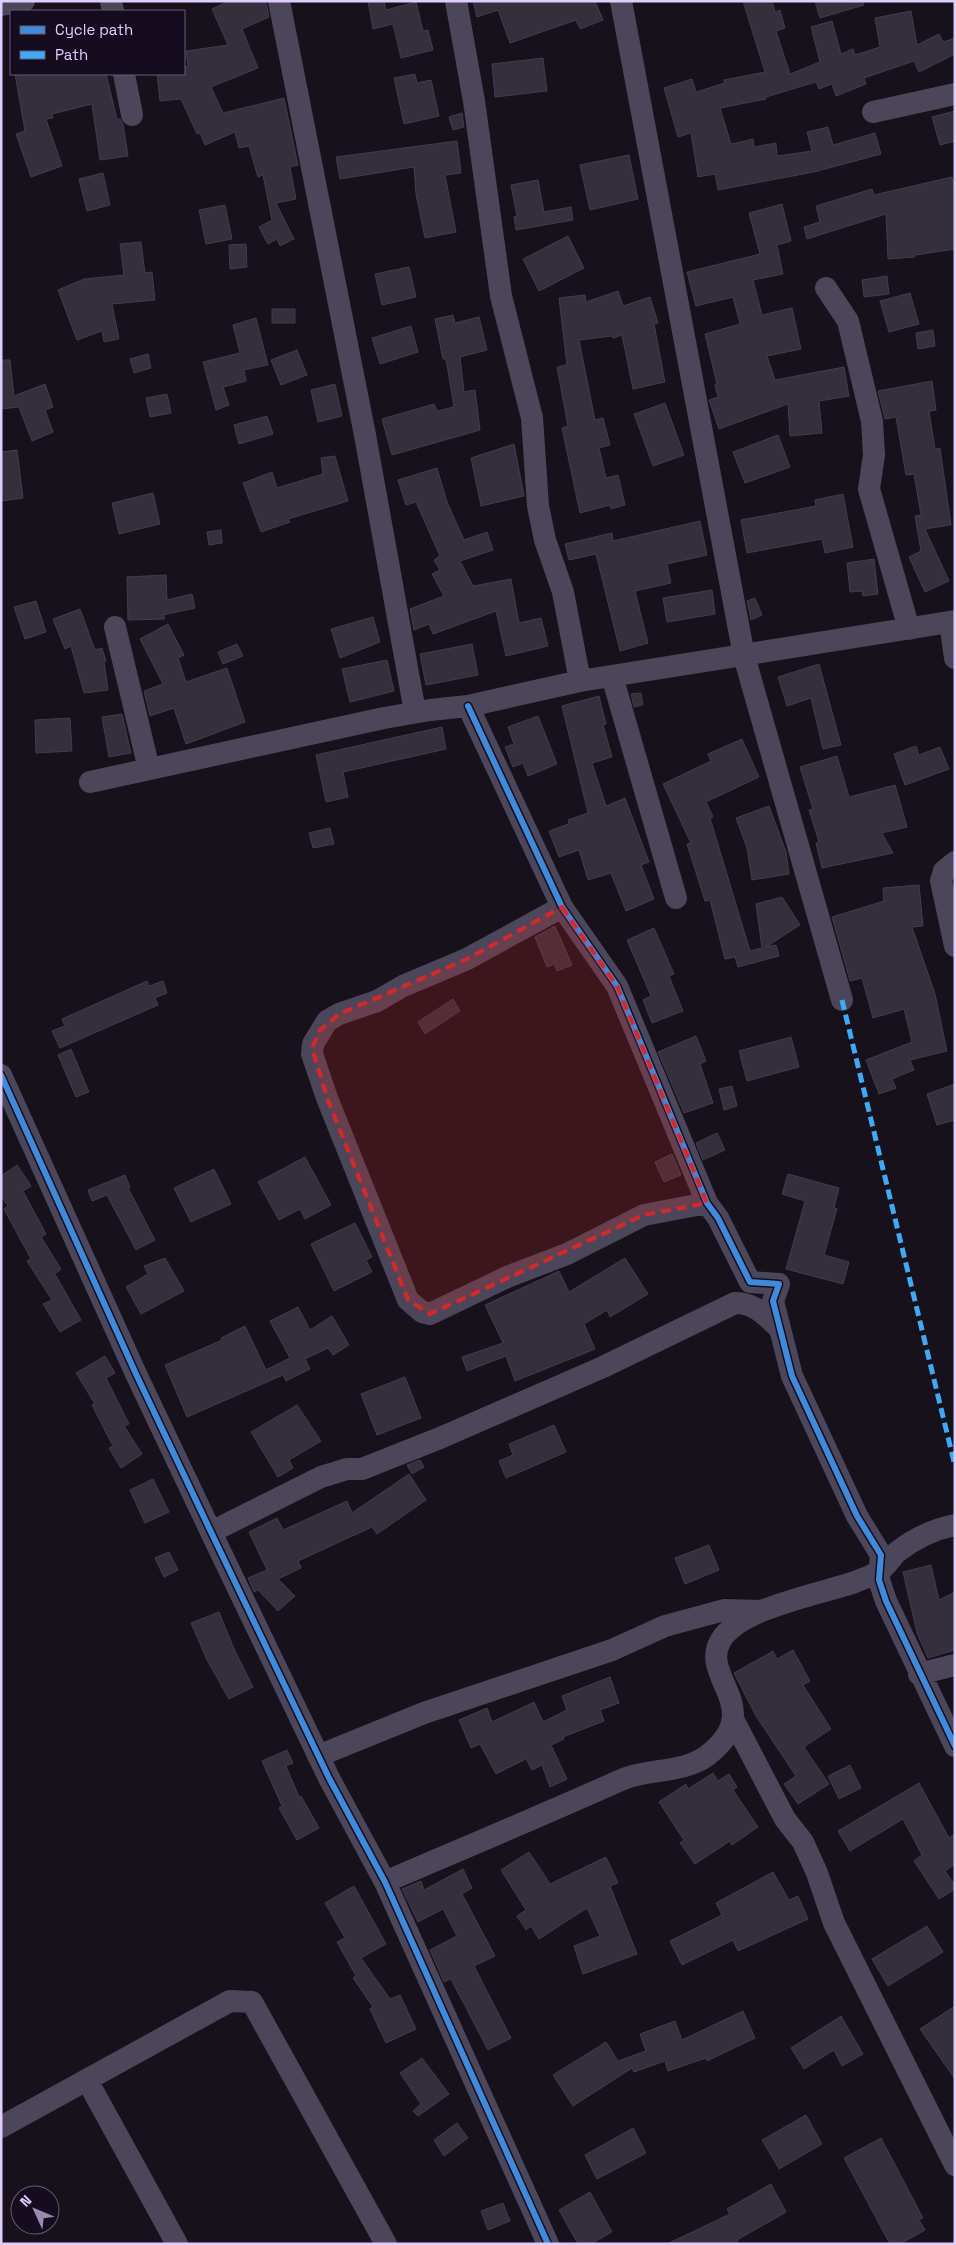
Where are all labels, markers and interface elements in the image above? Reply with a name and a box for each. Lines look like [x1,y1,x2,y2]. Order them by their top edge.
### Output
legend [10,10,185,75]
text: Cycle path [55,20,133,39]
text: Path [55,45,88,64]
north arrow [10,2185,60,2235]
text: N [16,2191,35,2211]

